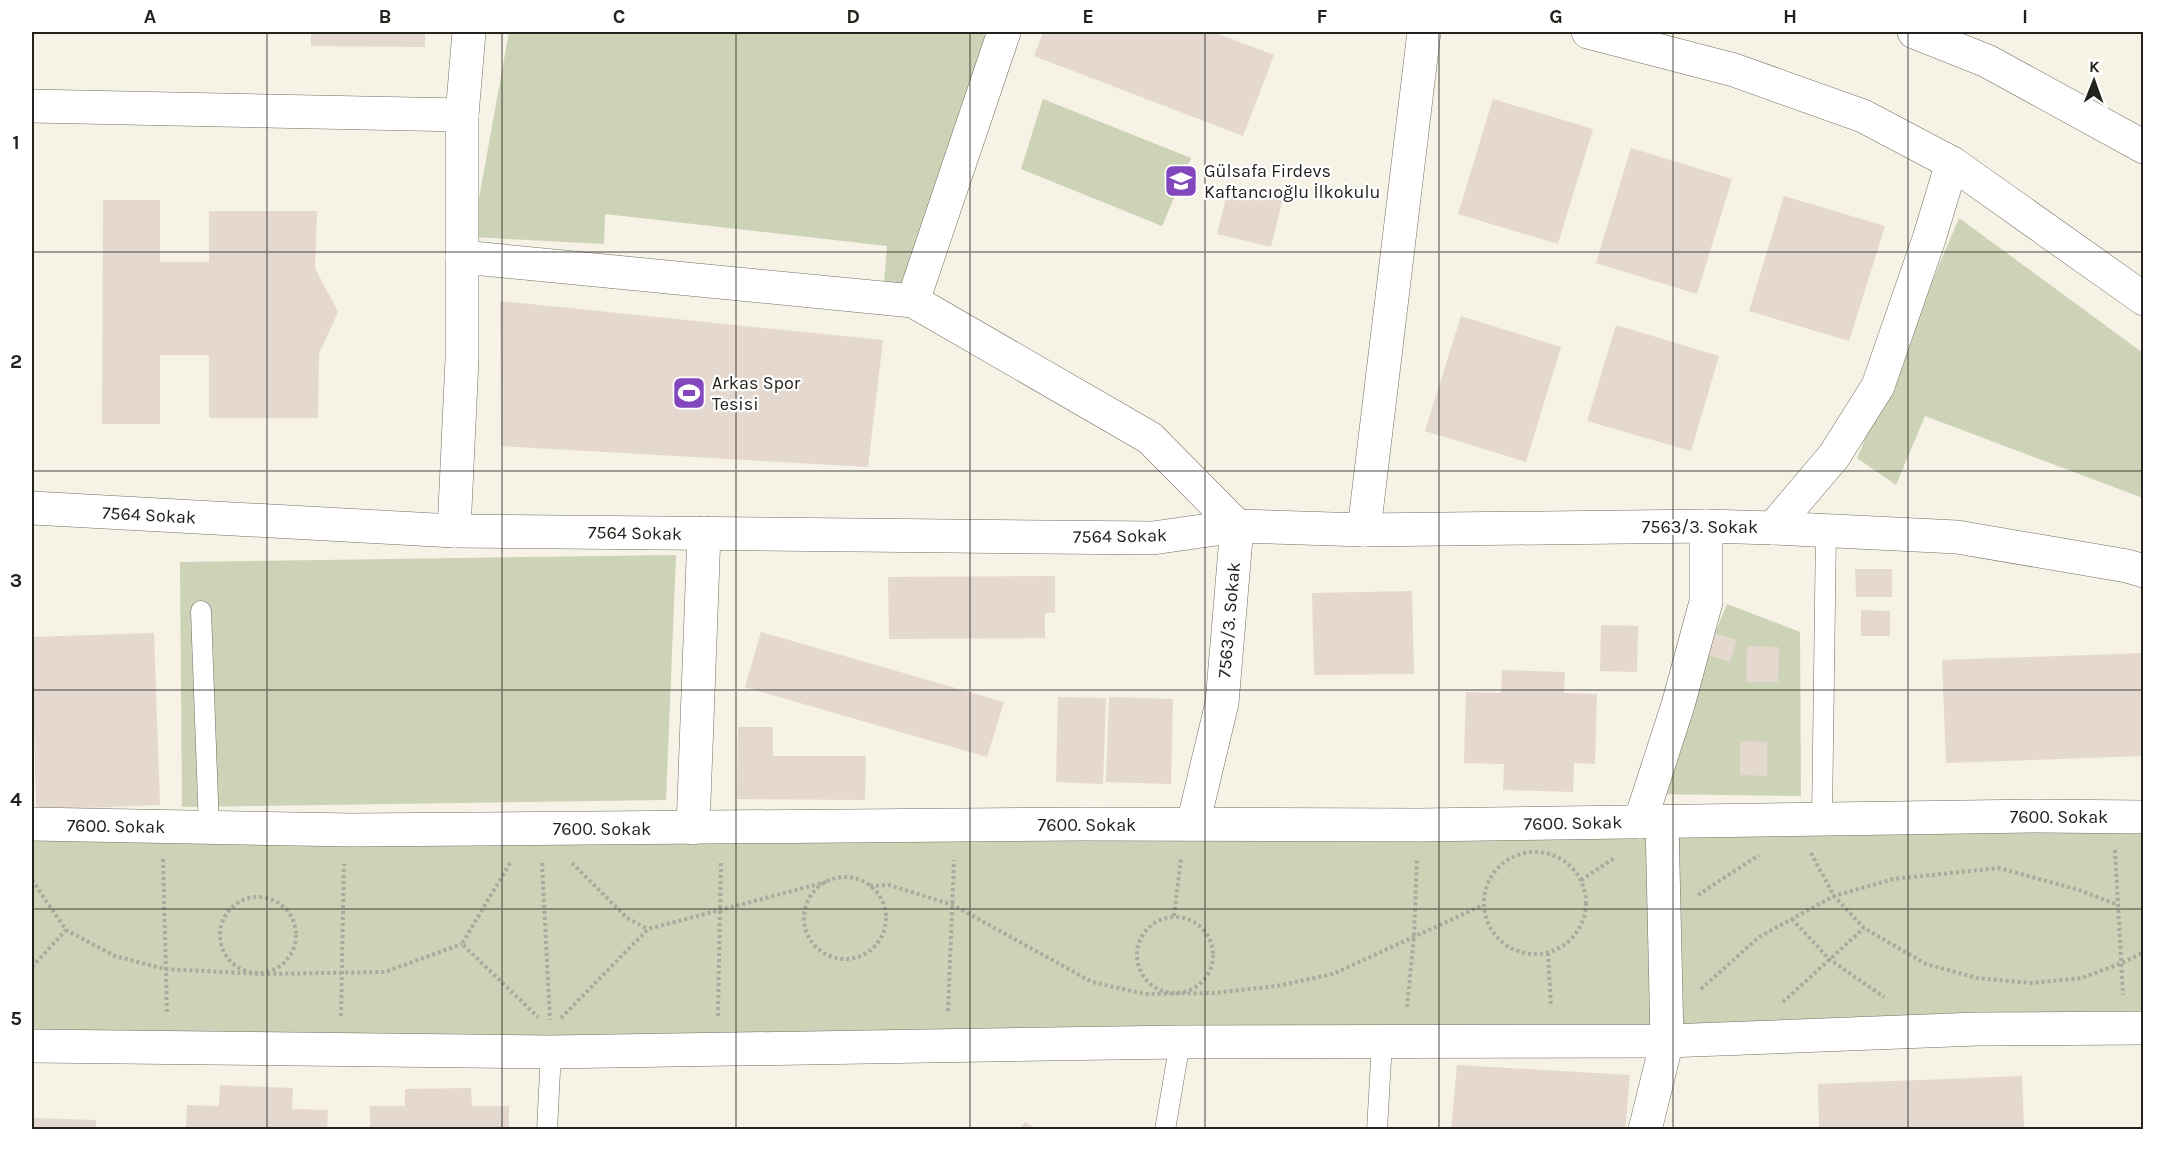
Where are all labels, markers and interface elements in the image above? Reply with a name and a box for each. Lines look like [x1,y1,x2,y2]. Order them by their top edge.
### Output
text: A [144,5,157,28]
text: B [379,5,391,28]
text: C [613,5,625,28]
text: D [846,5,860,28]
text: E [1082,5,1094,28]
text: F [1317,5,1328,28]
text: G [1549,5,1563,28]
text: H [1783,5,1797,28]
text: I [2022,5,2028,28]
north arrow [2064,51,2124,111]
text: K [2089,57,2100,76]
text: 1 [12,131,20,154]
place label: Gülsafa Firdevs Kaftancıoğlu İlkokulu [1204,160,1380,203]
school or university icon: Gülsafa Firdevs Kaftancıoğlu İlkokulu [1163,163,1199,199]
text: 2 [10,350,22,373]
place label: Arkas Spor Tesisi [712,372,801,415]
sports icon: Arkas Spor Tesisi [671,375,707,411]
street label: 7564 Sokak [101,502,197,528]
street label: 7563/3. Sokak [1642,516,1758,538]
street label: 7564 Sokak [588,521,682,545]
street label: 7564 Sokak [1073,524,1167,548]
street label: 7563/3. Sokak [1213,561,1245,679]
text: 3 [10,569,22,592]
text: 4 [10,788,22,811]
street label: 7600. Sokak [2010,806,2108,828]
street label: 7600. Sokak [1524,811,1622,835]
street label: 7600. Sokak [67,814,165,838]
street label: 7600. Sokak [1038,814,1136,836]
street label: 7600. Sokak [553,818,651,840]
text: 5 [10,1007,22,1030]

